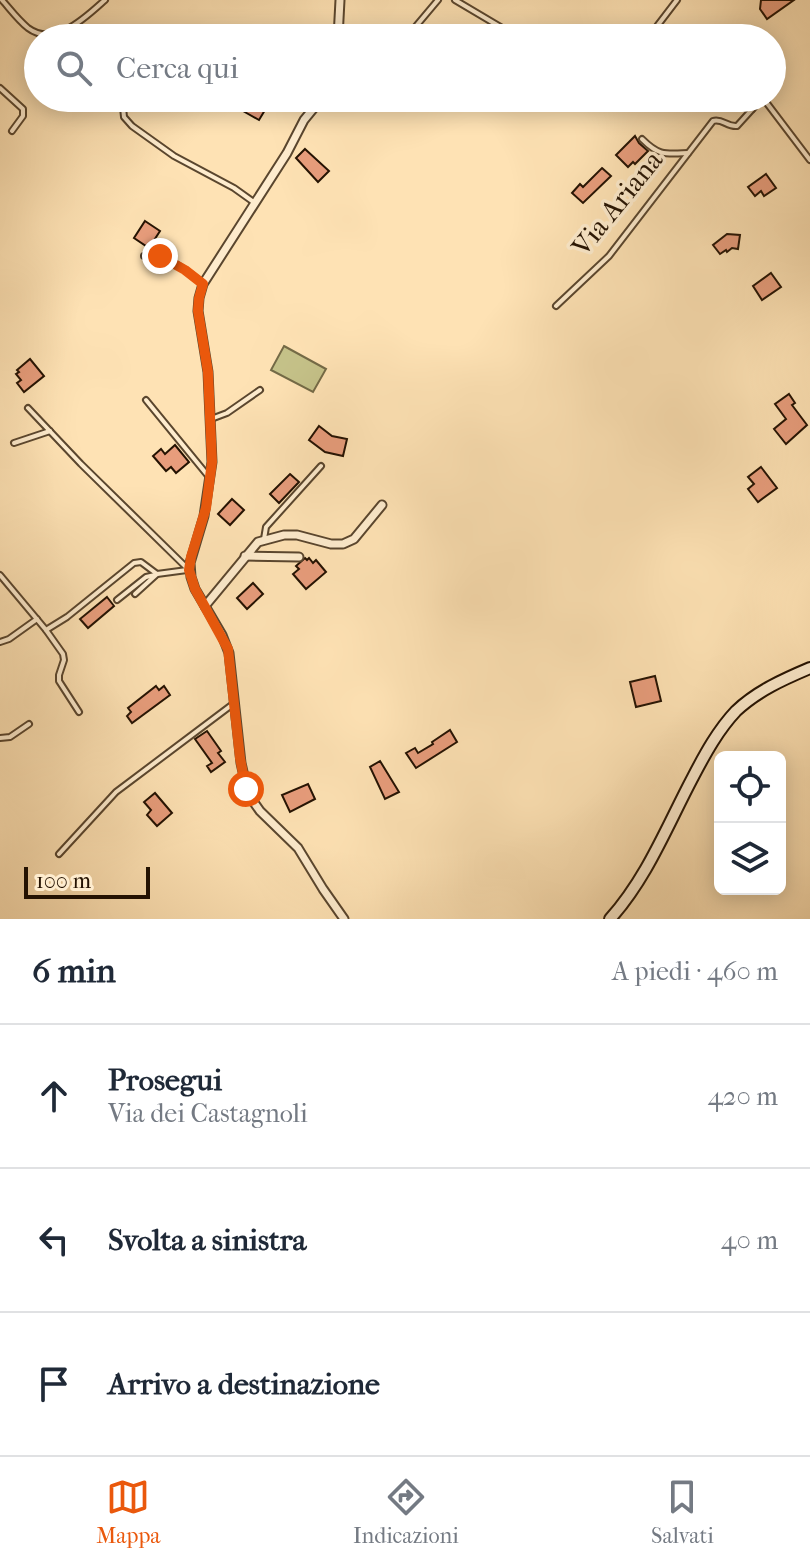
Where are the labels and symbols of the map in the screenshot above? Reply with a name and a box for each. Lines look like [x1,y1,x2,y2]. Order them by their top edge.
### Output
street label: Via Ariana [564,143,670,263]
route end [142,238,178,274]
route start [228,771,264,807]
scale bar [24,863,150,899]

